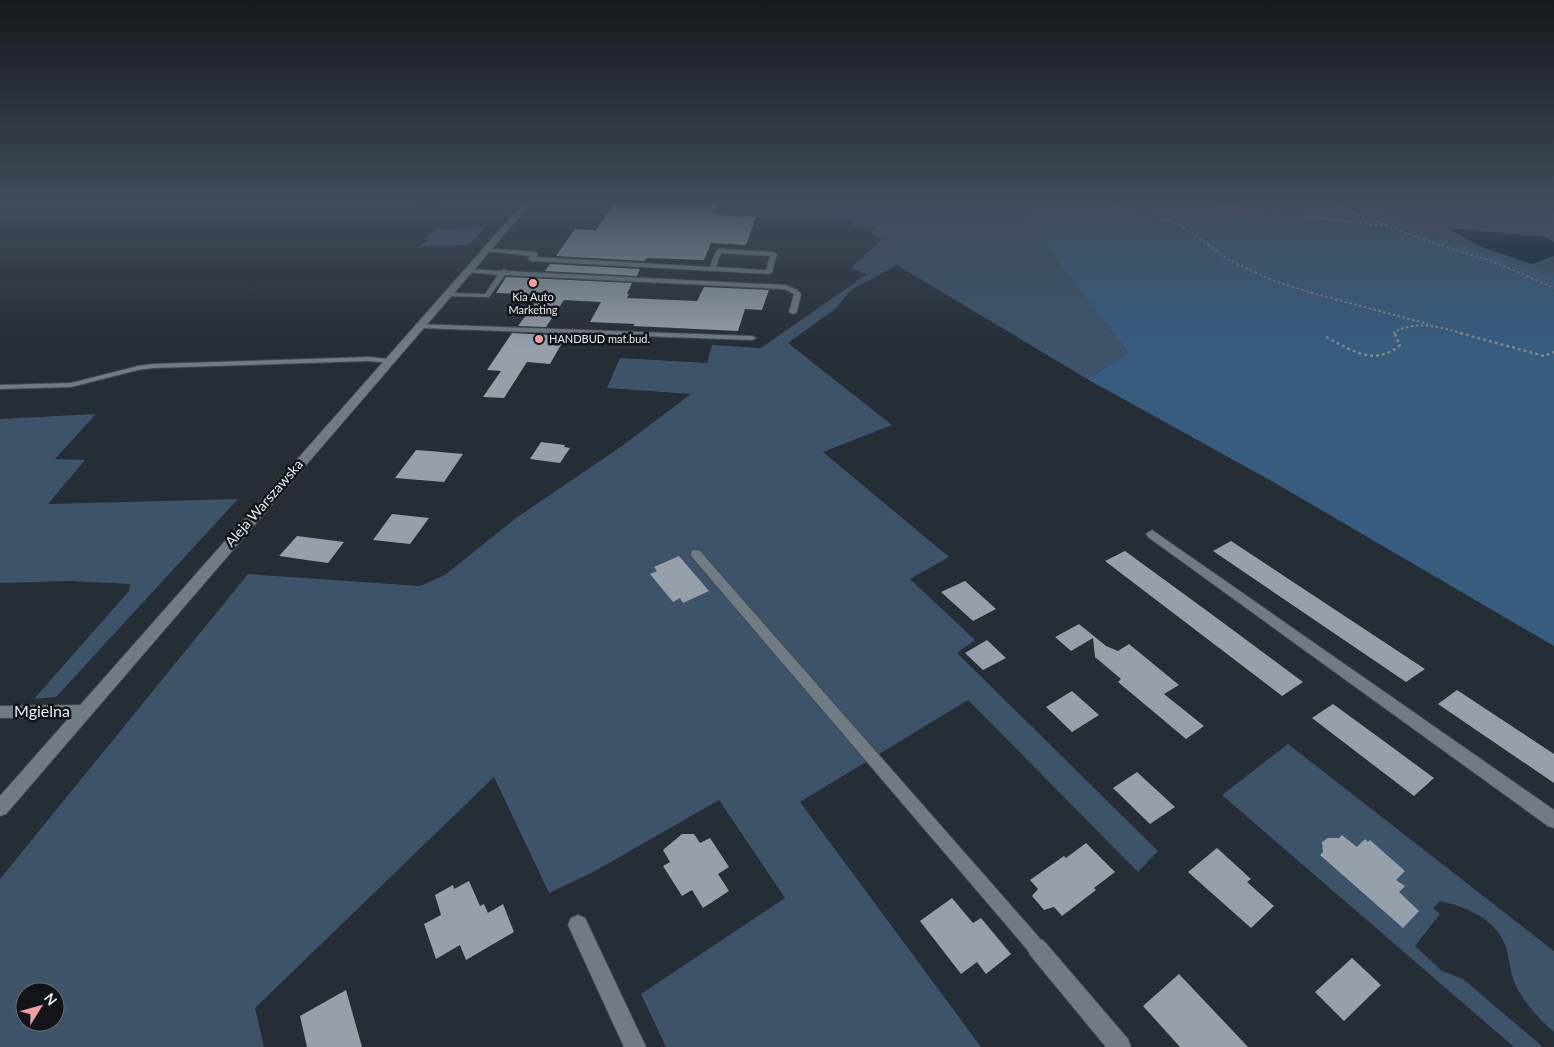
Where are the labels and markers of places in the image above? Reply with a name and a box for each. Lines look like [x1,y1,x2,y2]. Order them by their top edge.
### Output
marker: Kia Auto Marketing [527,277,539,289]
place label: Kia Auto Marketing [508,290,558,316]
place label: HANDBUD mat.bud. [549,332,650,345]
marker: HANDBUD mat.bud. [533,333,545,345]

